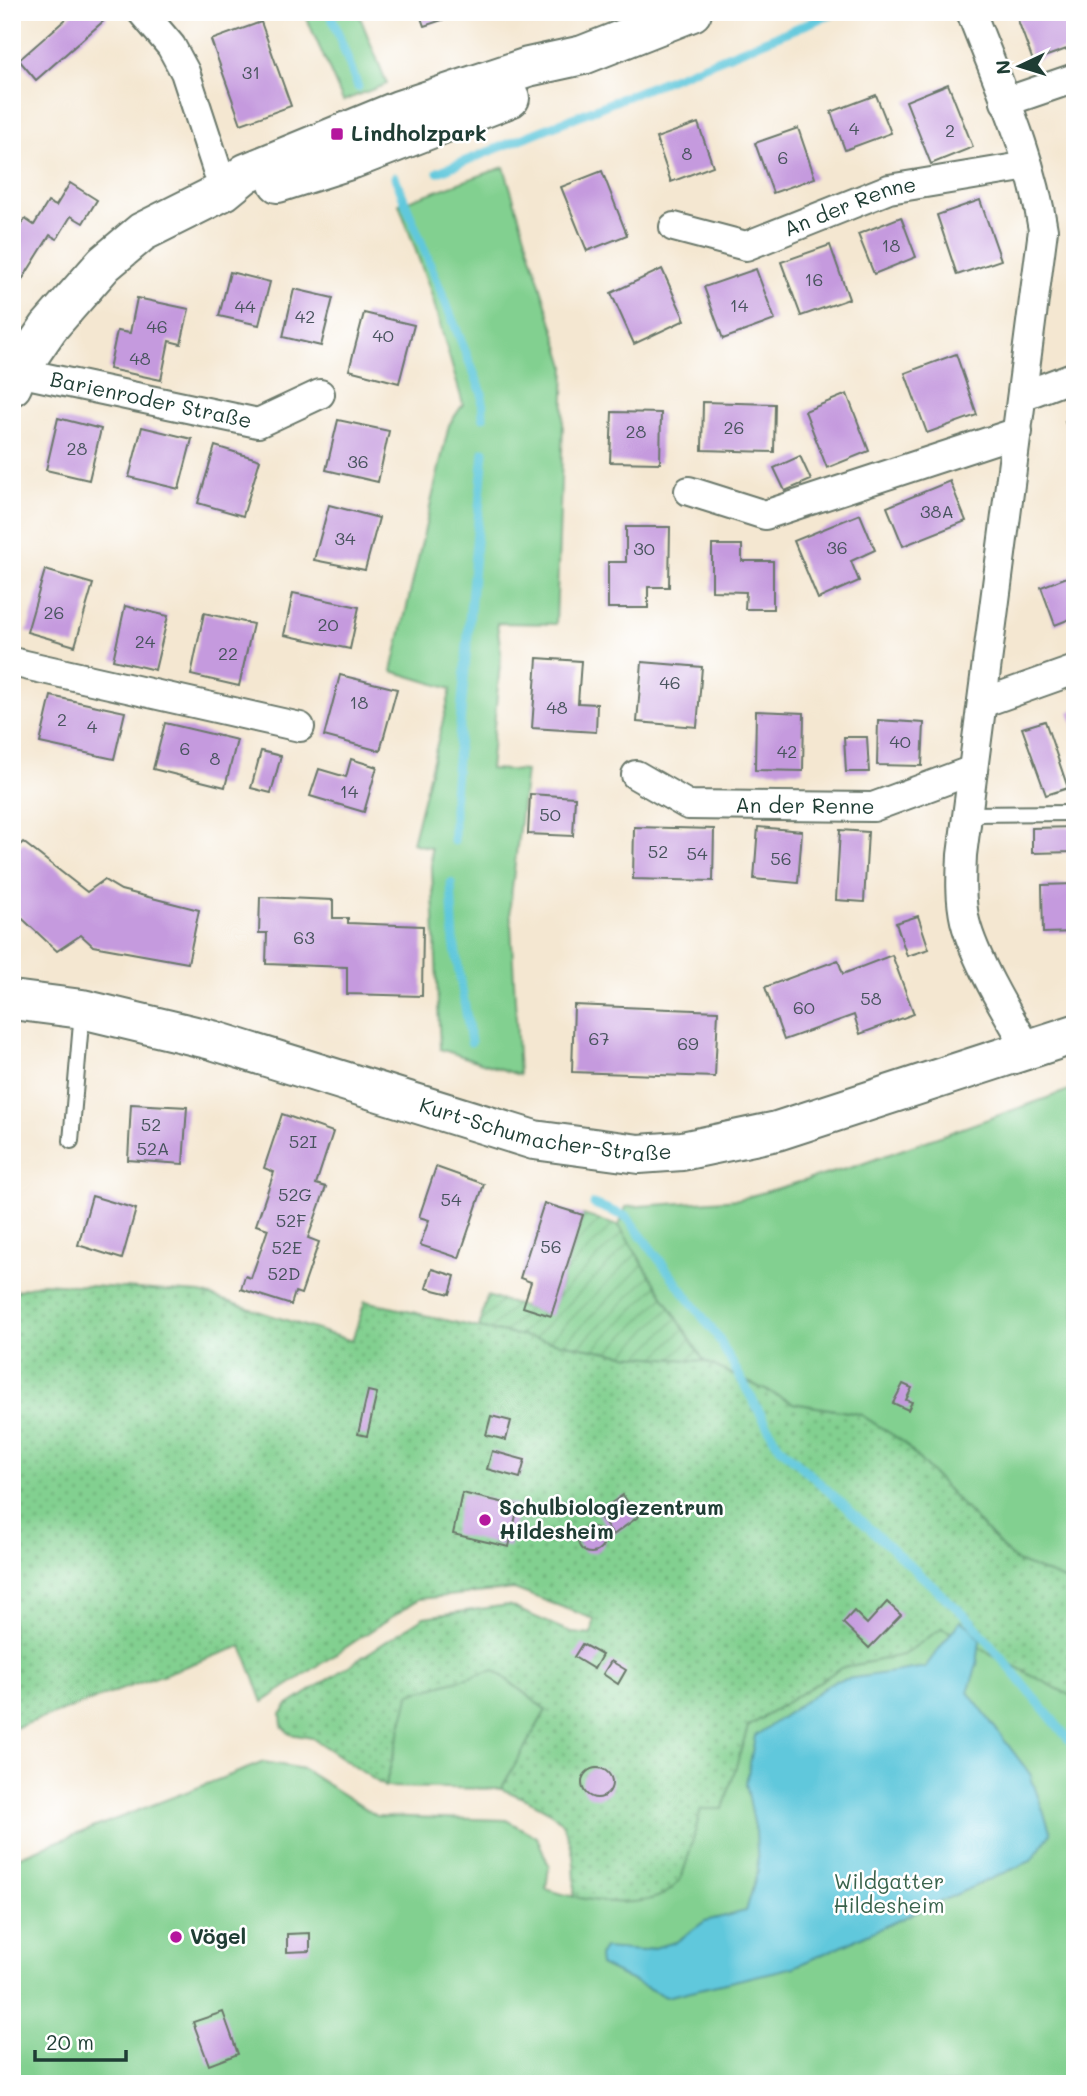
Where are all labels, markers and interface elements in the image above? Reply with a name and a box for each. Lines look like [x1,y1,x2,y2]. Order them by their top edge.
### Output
north arrow [986,32,1056,102]
text: N [990,59,1016,75]
house number: 31 [242,60,260,84]
house number: 4 [849,116,860,140]
house number: 2 [945,118,955,142]
place label: Lindholzpark [351,119,487,146]
marker: Lindholzpark [329,126,345,142]
house number: 8 [682,141,693,165]
house number: 6 [778,145,788,169]
street label: An der Renne [779,170,918,242]
house number: 18 [882,233,901,257]
house number: 16 [805,267,823,291]
house number: 14 [730,293,749,317]
house number: 44 [234,294,256,318]
house number: 42 [295,304,315,328]
house number: 46 [146,314,168,338]
house number: 40 [372,323,394,347]
house number: 48 [129,346,151,370]
street label: Barienroder Straße [48,364,255,433]
house number: 26 [724,415,744,439]
house number: 28 [626,419,647,443]
house number: 28 [67,436,88,460]
house number: 36 [347,449,369,473]
house number: 38A [920,499,954,523]
house number: 34 [334,526,356,550]
house number: 36 [826,535,848,559]
house number: 30 [633,536,655,560]
house number: 26 [44,600,64,624]
house number: 20 [317,612,339,636]
house number: 24 [135,629,156,653]
house number: 22 [218,641,238,665]
house number: 46 [659,670,681,694]
house number: 18 [350,690,369,714]
house number: 48 [546,695,568,719]
house number: 2 [57,707,67,731]
house number: 4 [87,714,98,738]
house number: 40 [889,729,911,753]
house number: 6 [180,736,190,760]
house number: 42 [777,739,797,763]
house number: 8 [210,746,221,770]
house number: 14 [340,779,359,803]
street label: An der Renne [735,791,875,819]
house number: 50 [539,802,561,826]
house number: 52 [648,839,668,863]
house number: 54 [686,841,708,865]
house number: 56 [770,846,792,870]
house number: 63 [293,925,315,949]
house number: 58 [860,986,882,1010]
house number: 60 [793,995,815,1019]
house number: 67 [589,1026,609,1050]
house number: 69 [677,1031,699,1055]
street label: Kurt-Schumacher-Straße [416,1090,672,1167]
house number: 52 [141,1112,161,1136]
house number: 52I [289,1129,317,1153]
house number: 52A [137,1136,169,1160]
house number: 52G [278,1182,312,1206]
house number: 54 [440,1187,462,1211]
house number: 52F [276,1208,306,1232]
house number: 56 [540,1234,562,1258]
house number: 52E [272,1235,302,1259]
house number: 52D [268,1261,300,1285]
place label: Schulbiologiezentrum Hildesheim [499,1493,724,1544]
marker: Schulbiologiezentrum Hildesheim [477,1512,493,1528]
park label: Wildgatter Hildesheim [833,1867,945,1918]
place label: Vögel [190,1922,246,1949]
marker: Vögel [168,1929,184,1945]
scale bar [35,2019,126,2063]
text: 20 m [46,2028,94,2055]

